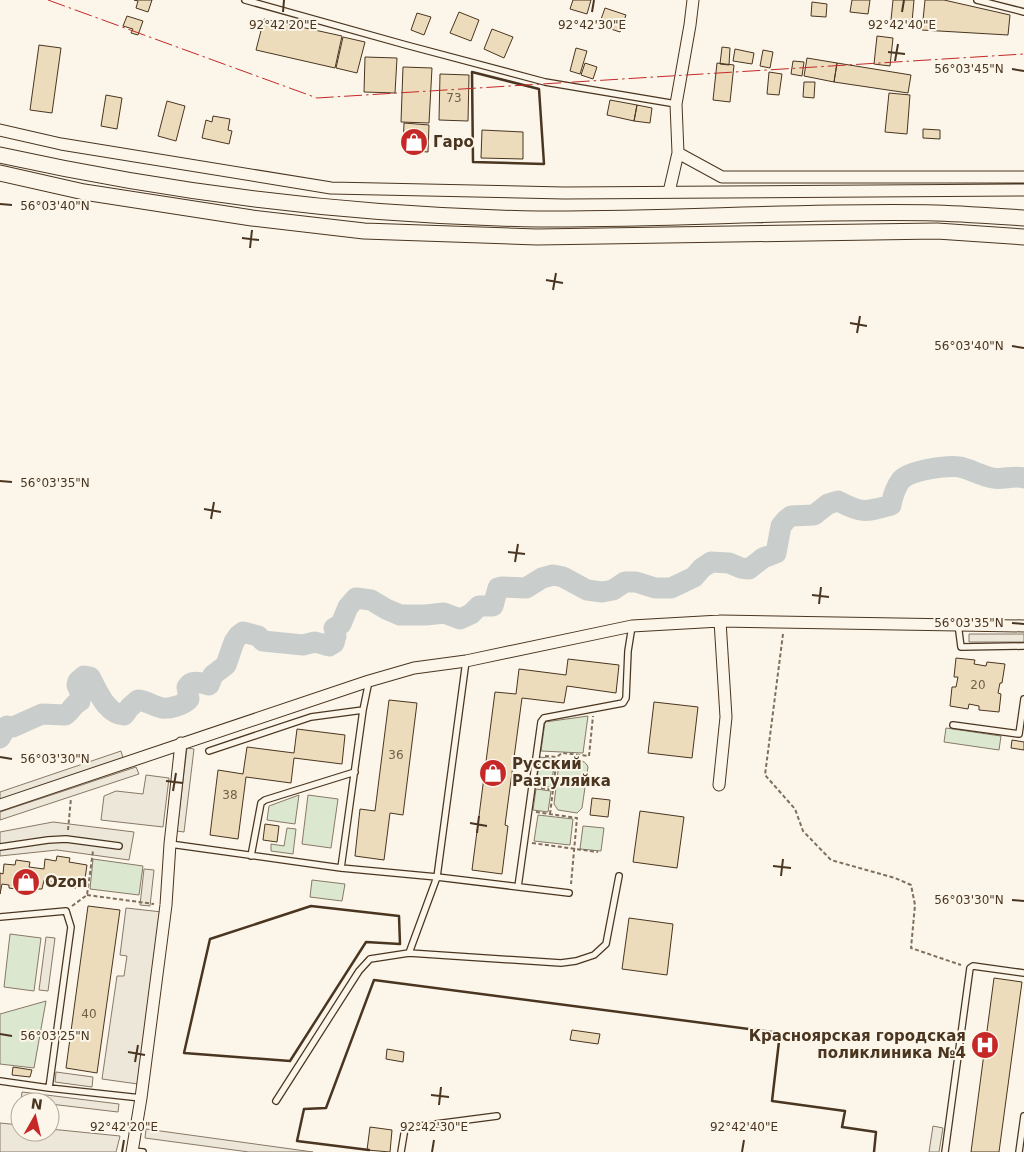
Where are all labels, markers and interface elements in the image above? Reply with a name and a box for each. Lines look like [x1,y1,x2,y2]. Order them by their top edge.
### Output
text: 92°42'20"E [249,18,317,32]
text: 92°42'30"E [558,18,626,32]
text: 92°42'40"E [868,18,936,32]
text: 56°03'45"N [934,62,1004,76]
house number: 73 [446,91,462,105]
shop icon: Гаро [399,127,429,157]
place label: Гаро [433,133,474,151]
text: 56°03'40"N [20,199,90,213]
text: 56°03'40"N [934,339,1004,353]
text: 56°03'35"N [20,476,90,490]
text: 56°03'35"N [934,616,1004,630]
house number: 20 [970,678,986,692]
house number: 36 [388,748,404,762]
text: 56°03'30"N [20,752,90,766]
place label: Русский Разгуляйка [512,755,611,790]
shop icon: Русский Разгуляйка [478,758,508,788]
house number: 38 [222,788,238,802]
shop icon: Ozon [11,867,41,897]
place label: Ozon [45,873,87,891]
text: 56°03'30"N [934,893,1004,907]
house number: 40 [81,1007,97,1021]
place label: Красноярская городская поликлиника №4 [749,1027,966,1062]
text: 56°03'25"N [20,1029,90,1043]
hospital icon: Красноярская городская поликлиника №4 [970,1030,1000,1060]
north arrow [10,1092,60,1142]
text: N [30,1095,44,1113]
text: 92°42'20"E [90,1120,158,1134]
text: 92°42'30"E [400,1120,468,1134]
text: 92°42'40"E [710,1120,778,1134]

